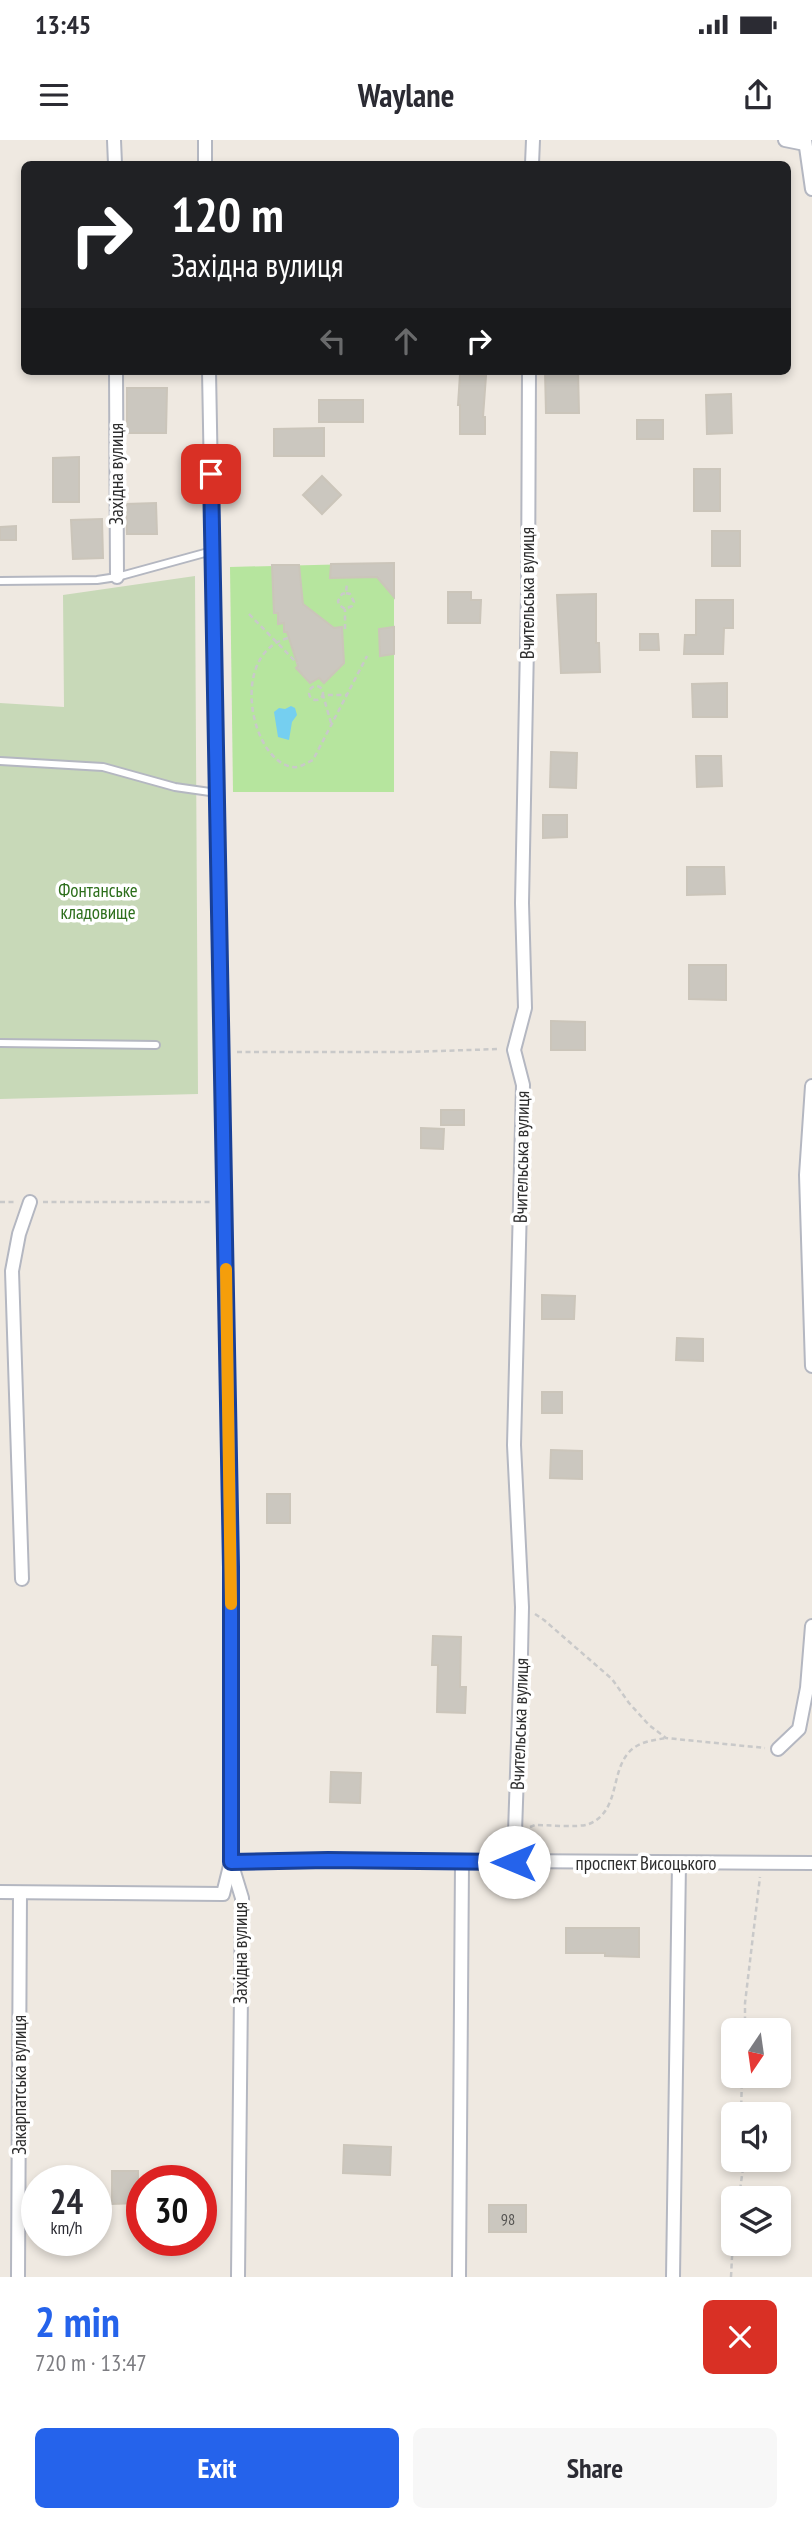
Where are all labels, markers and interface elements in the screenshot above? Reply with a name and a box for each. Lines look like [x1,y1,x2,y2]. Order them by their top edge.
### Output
text: 13:45 [35,8,91,41]
text: Waylane [358,74,454,116]
icon: menu [35,76,73,114]
icon: share [739,76,777,114]
text: 120 m [171,182,284,246]
icon: right [56,189,147,280]
text: Західна вулиця [171,244,343,286]
icon: left [314,322,352,360]
icon: ahead [387,322,425,360]
icon: right [460,322,498,360]
street label: Західна вулиця [104,423,128,525]
pin [181,444,241,504]
icon: arrive [192,455,230,493]
street label: Вчительська вулиця [515,527,539,659]
park label: Фонтанське кладовище [58,878,138,924]
street label: Вчительська вулиця [508,1091,534,1223]
street label: Вчительська вулиця [505,1657,533,1791]
position arrow [477,1825,551,1899]
street label: проспект Висоцького [576,1851,716,1875]
street label: Західна вулиця [228,1902,252,2004]
street label: Закарпатська вулиця [7,2015,31,2155]
north arrow [721,2018,791,2088]
map controls [721,2018,791,2256]
button: sound [721,2102,791,2172]
speed limit sign: 30 [126,2165,217,2256]
text: 24 [50,2178,83,2224]
button: layers [721,2186,791,2256]
house number: 98 [501,2209,515,2229]
text: km/h [51,2216,82,2239]
text: 2 min [35,2294,120,2349]
button: close [703,2300,777,2374]
text: 720 m · 13:47 [35,2348,147,2377]
button: Exit [35,2428,399,2508]
button: Share [413,2428,777,2508]

